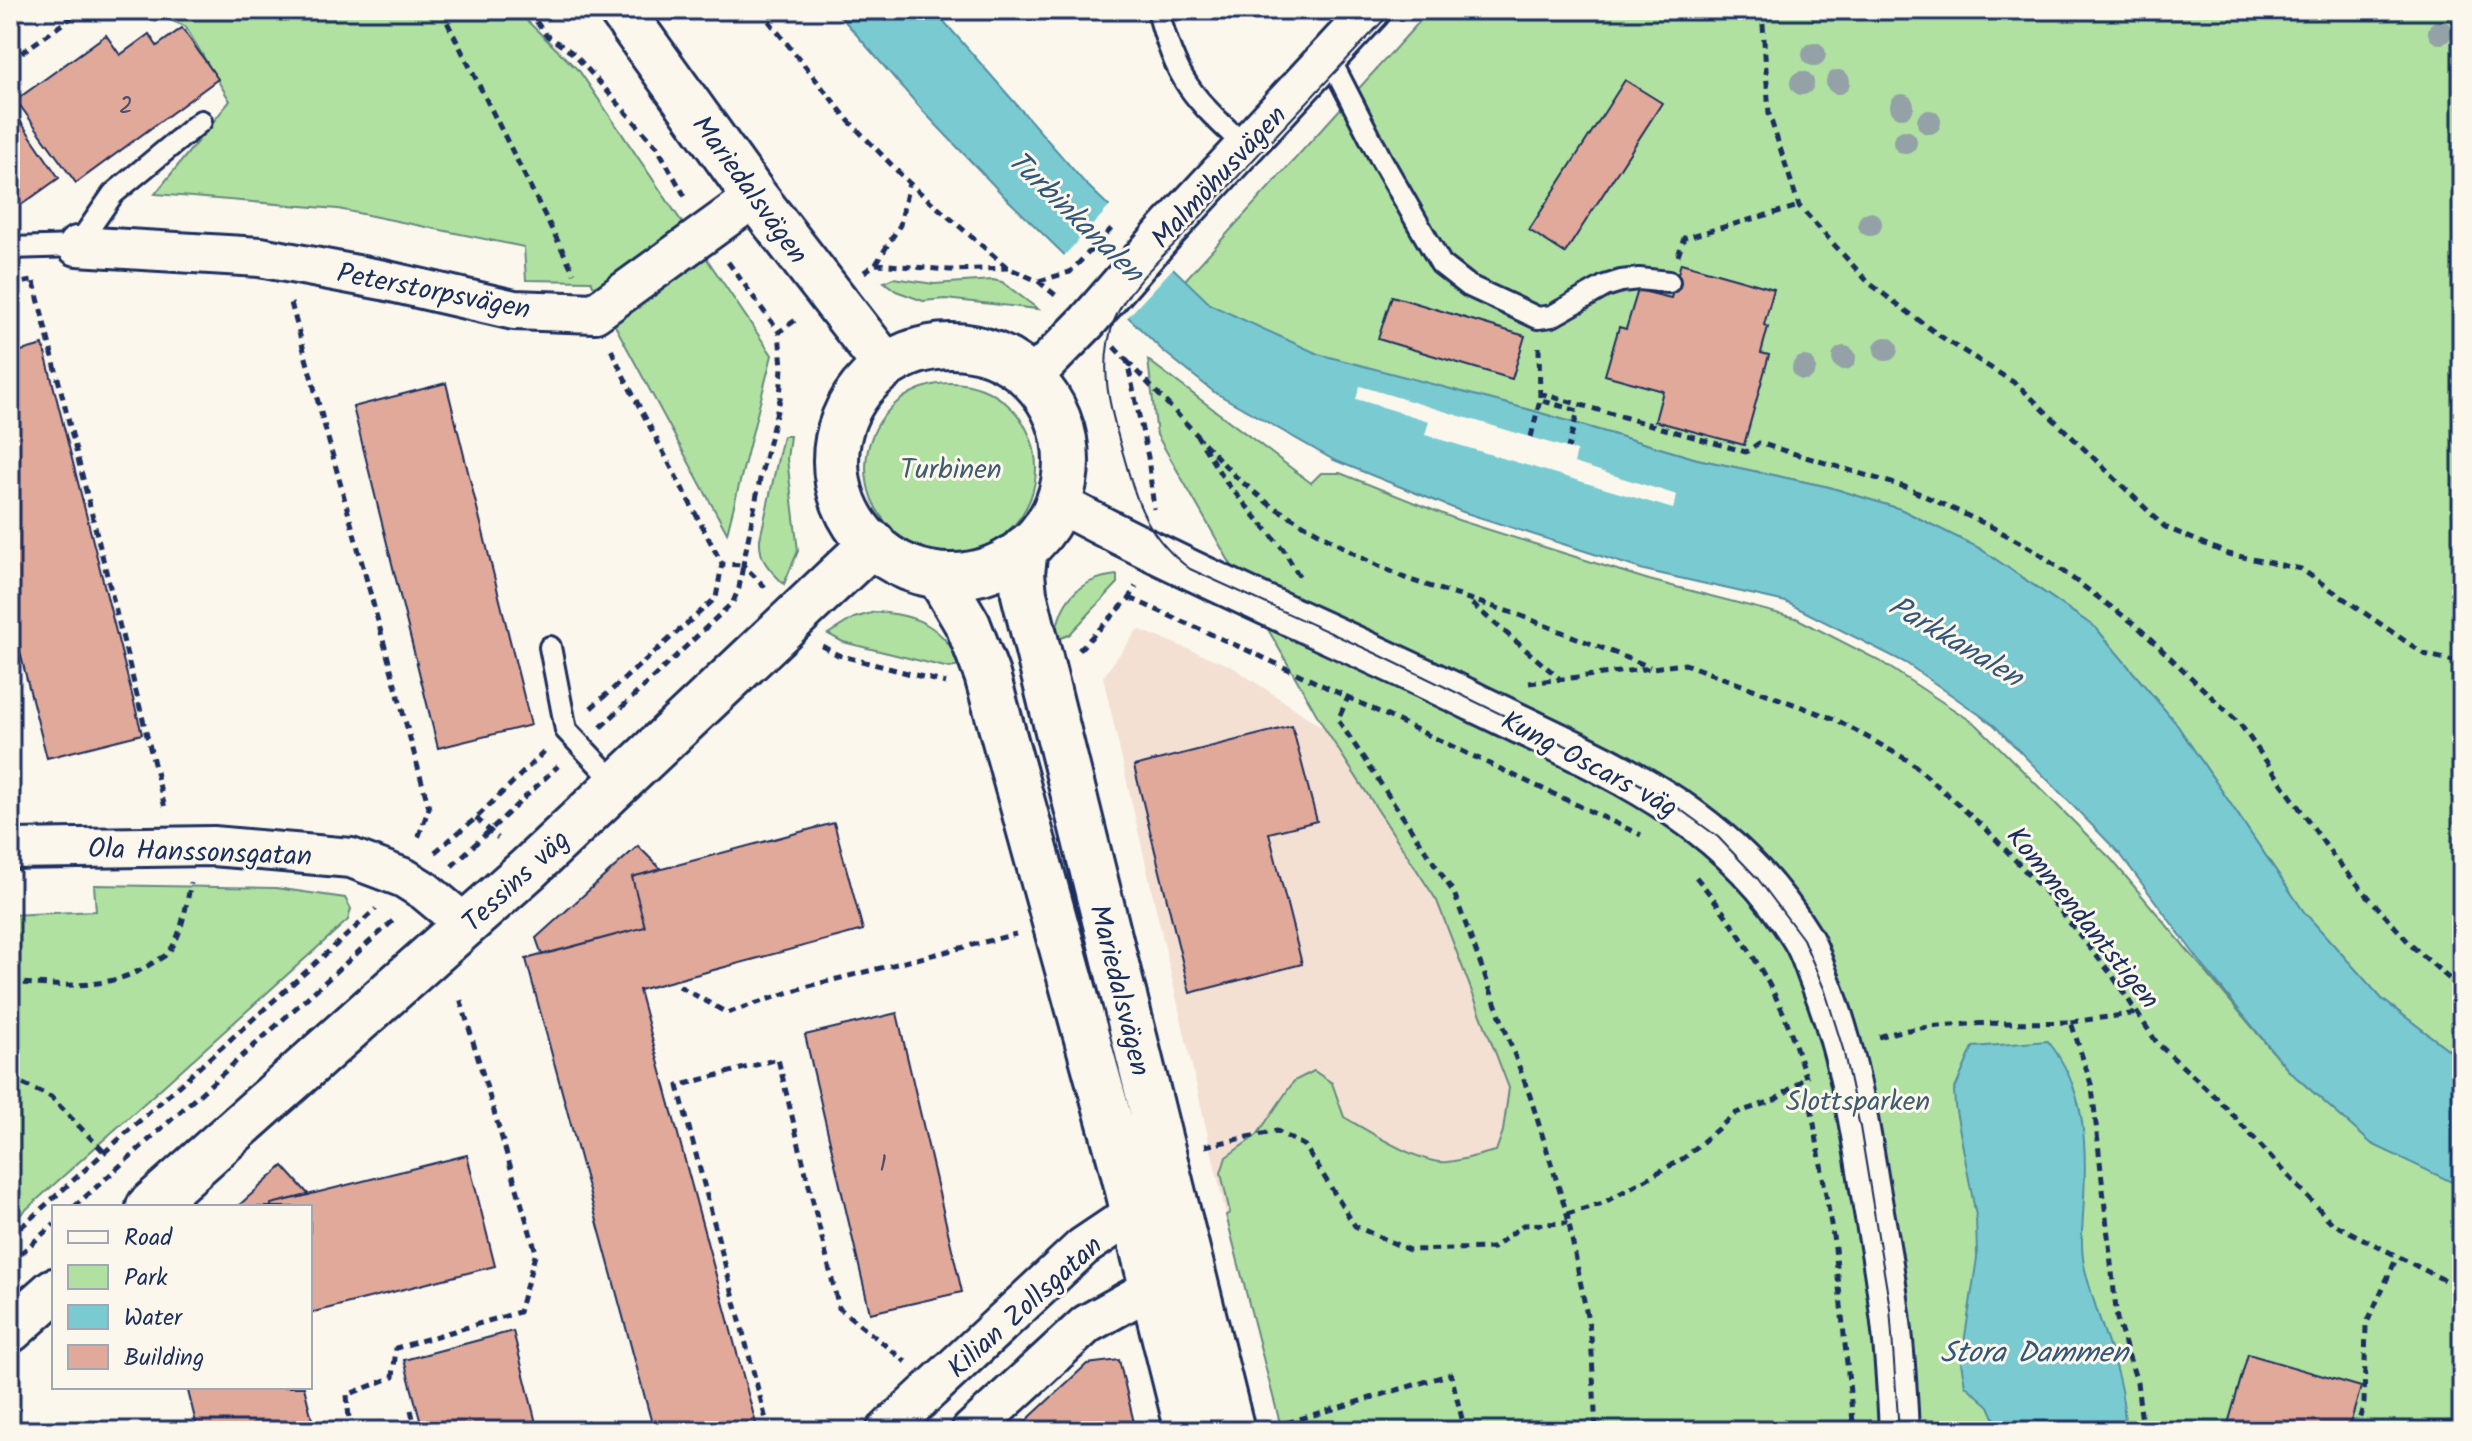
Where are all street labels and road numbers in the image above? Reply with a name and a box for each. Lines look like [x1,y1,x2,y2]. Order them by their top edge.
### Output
street label: Malmöhusvägen [1141,95,1299,260]
street label: Mariedalsvägen [679,106,819,275]
street label: Peterstorpsvägen [333,252,534,333]
street label: Kung Oscars väg [1492,700,1685,831]
street label: Kommendantstigen [1994,817,2170,1020]
street label: Tessins väg [452,820,581,944]
street label: Ola Hanssonsgatan [87,827,313,880]
street label: Mariedalsvägen [1076,900,1162,1081]
street label: Kilian Zollsgatan [937,1225,1114,1391]

